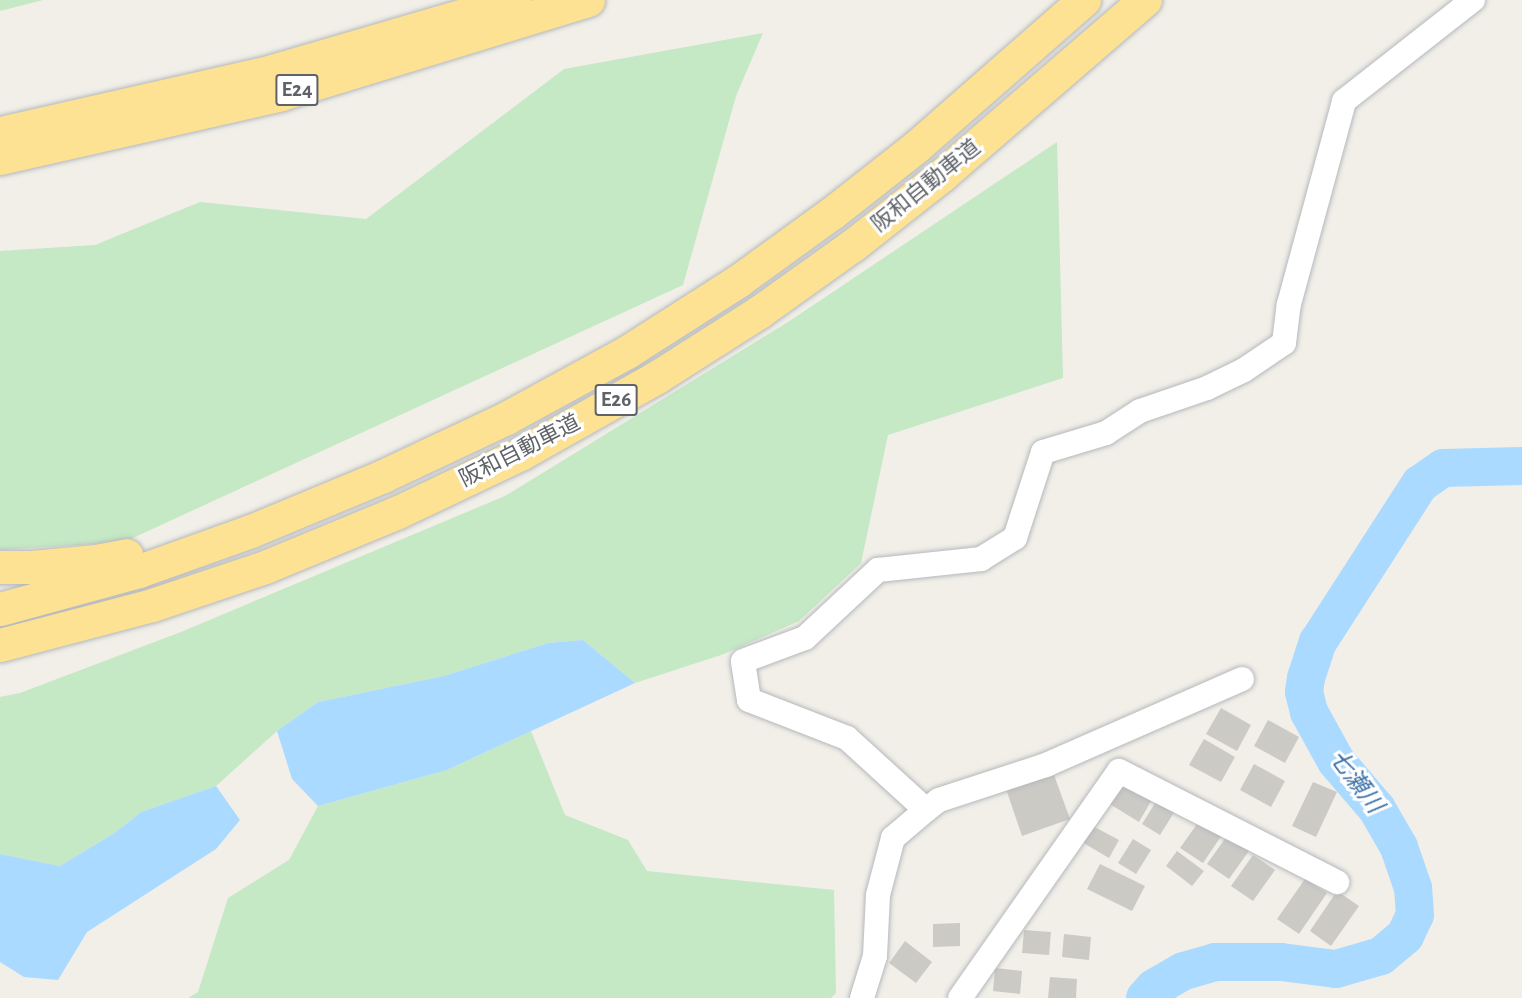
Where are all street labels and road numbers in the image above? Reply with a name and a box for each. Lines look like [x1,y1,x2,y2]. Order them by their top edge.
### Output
road number: E24 [274,72,320,108]
street label: 阪和自動車道 [866,134,986,238]
road number: E26 [594,382,638,418]
street label: 阪和自動車道 [455,409,585,493]

